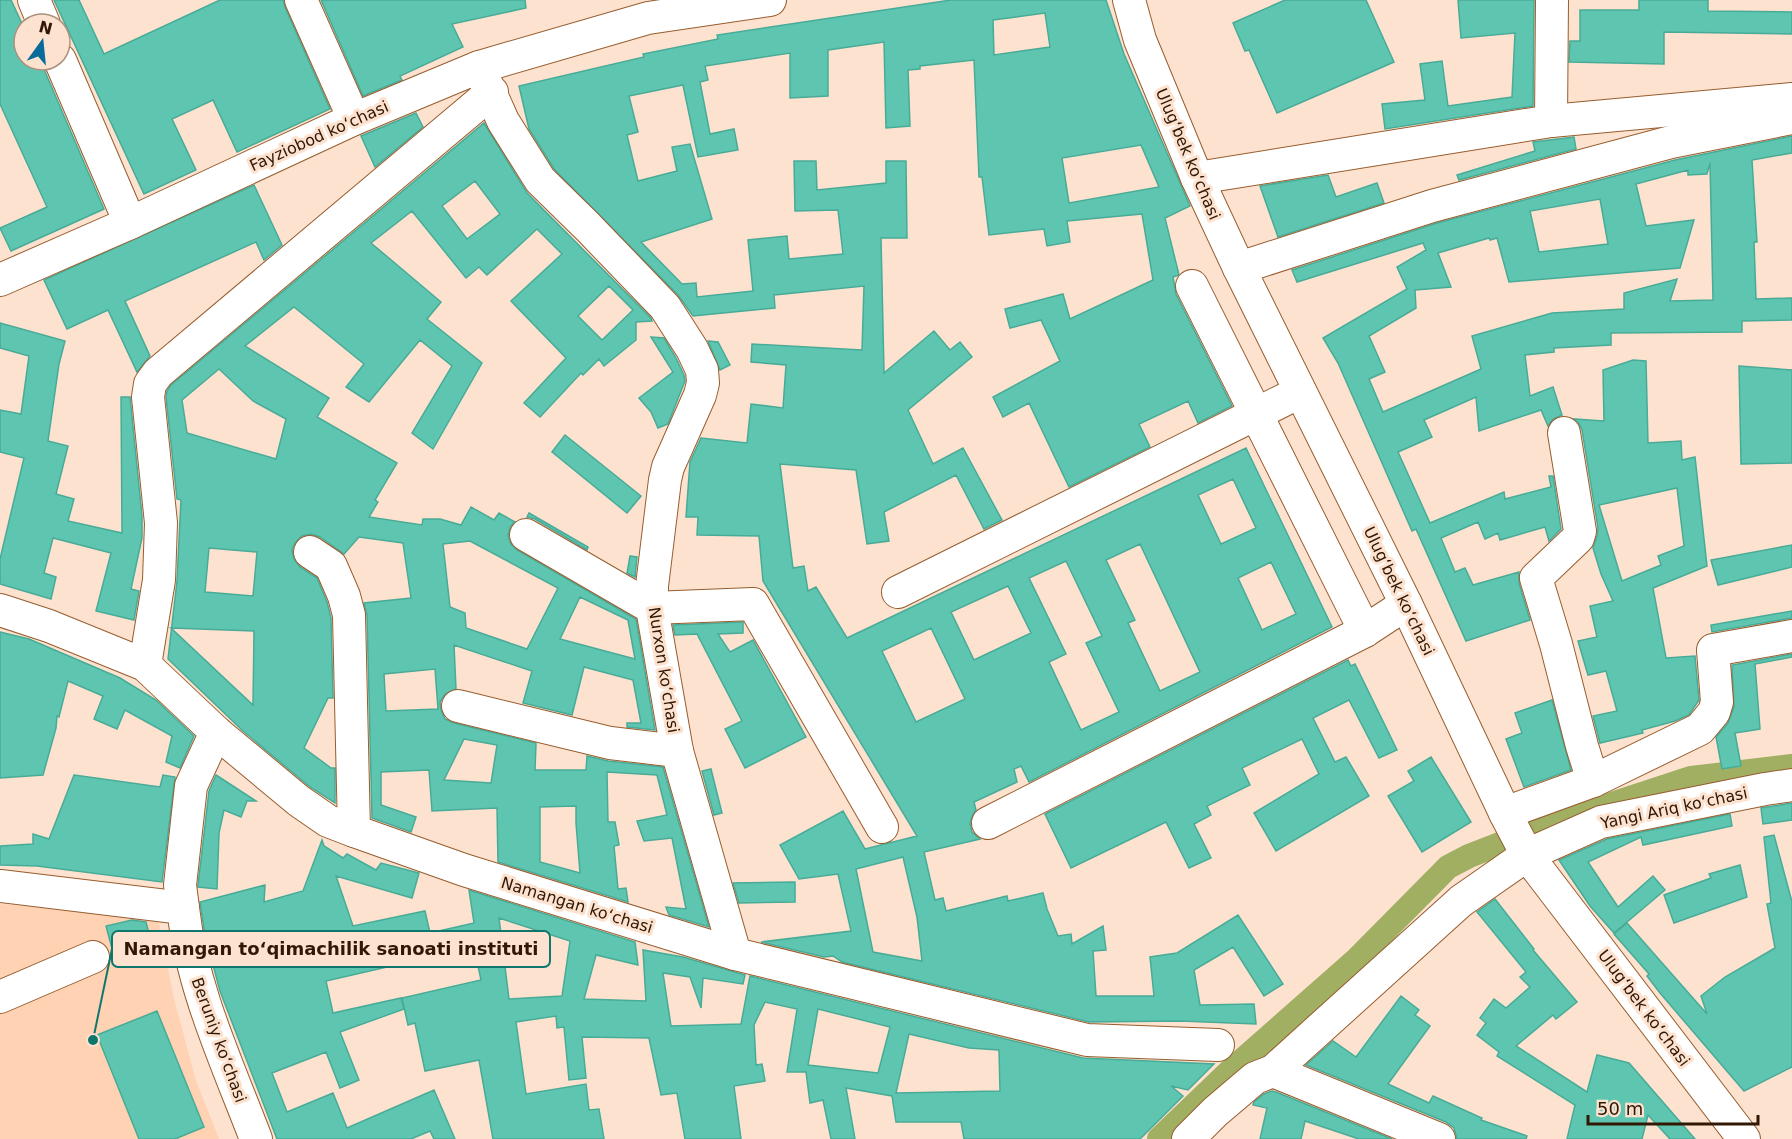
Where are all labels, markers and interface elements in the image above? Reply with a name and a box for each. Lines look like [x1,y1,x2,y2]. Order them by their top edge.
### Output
north arrow [12,12,72,72]
text: N [37,17,55,39]
street label: Ulugʻbek koʻchasi [1152,85,1224,223]
street label: Fayziobod koʻchasi [247,97,391,175]
street label: Ulugʻbek koʻchasi [1360,523,1438,659]
street label: Nurxon koʻchasi [645,606,683,734]
street label: Yangi Ariq koʻchasi [1598,783,1749,833]
street label: Namangan koʻchasi [499,873,655,937]
callout: Namangan to‘qimachilik sanoati instituti [112,931,550,967]
text: Namangan to‘qimachilik sanoati instituti [124,938,538,959]
street label: Ulugʻbek koʻchasi [1594,946,1694,1070]
street label: Beruniy koʻchasi [188,975,250,1105]
scale bar [1588,1088,1758,1126]
text: 50 m [1597,1098,1643,1119]

